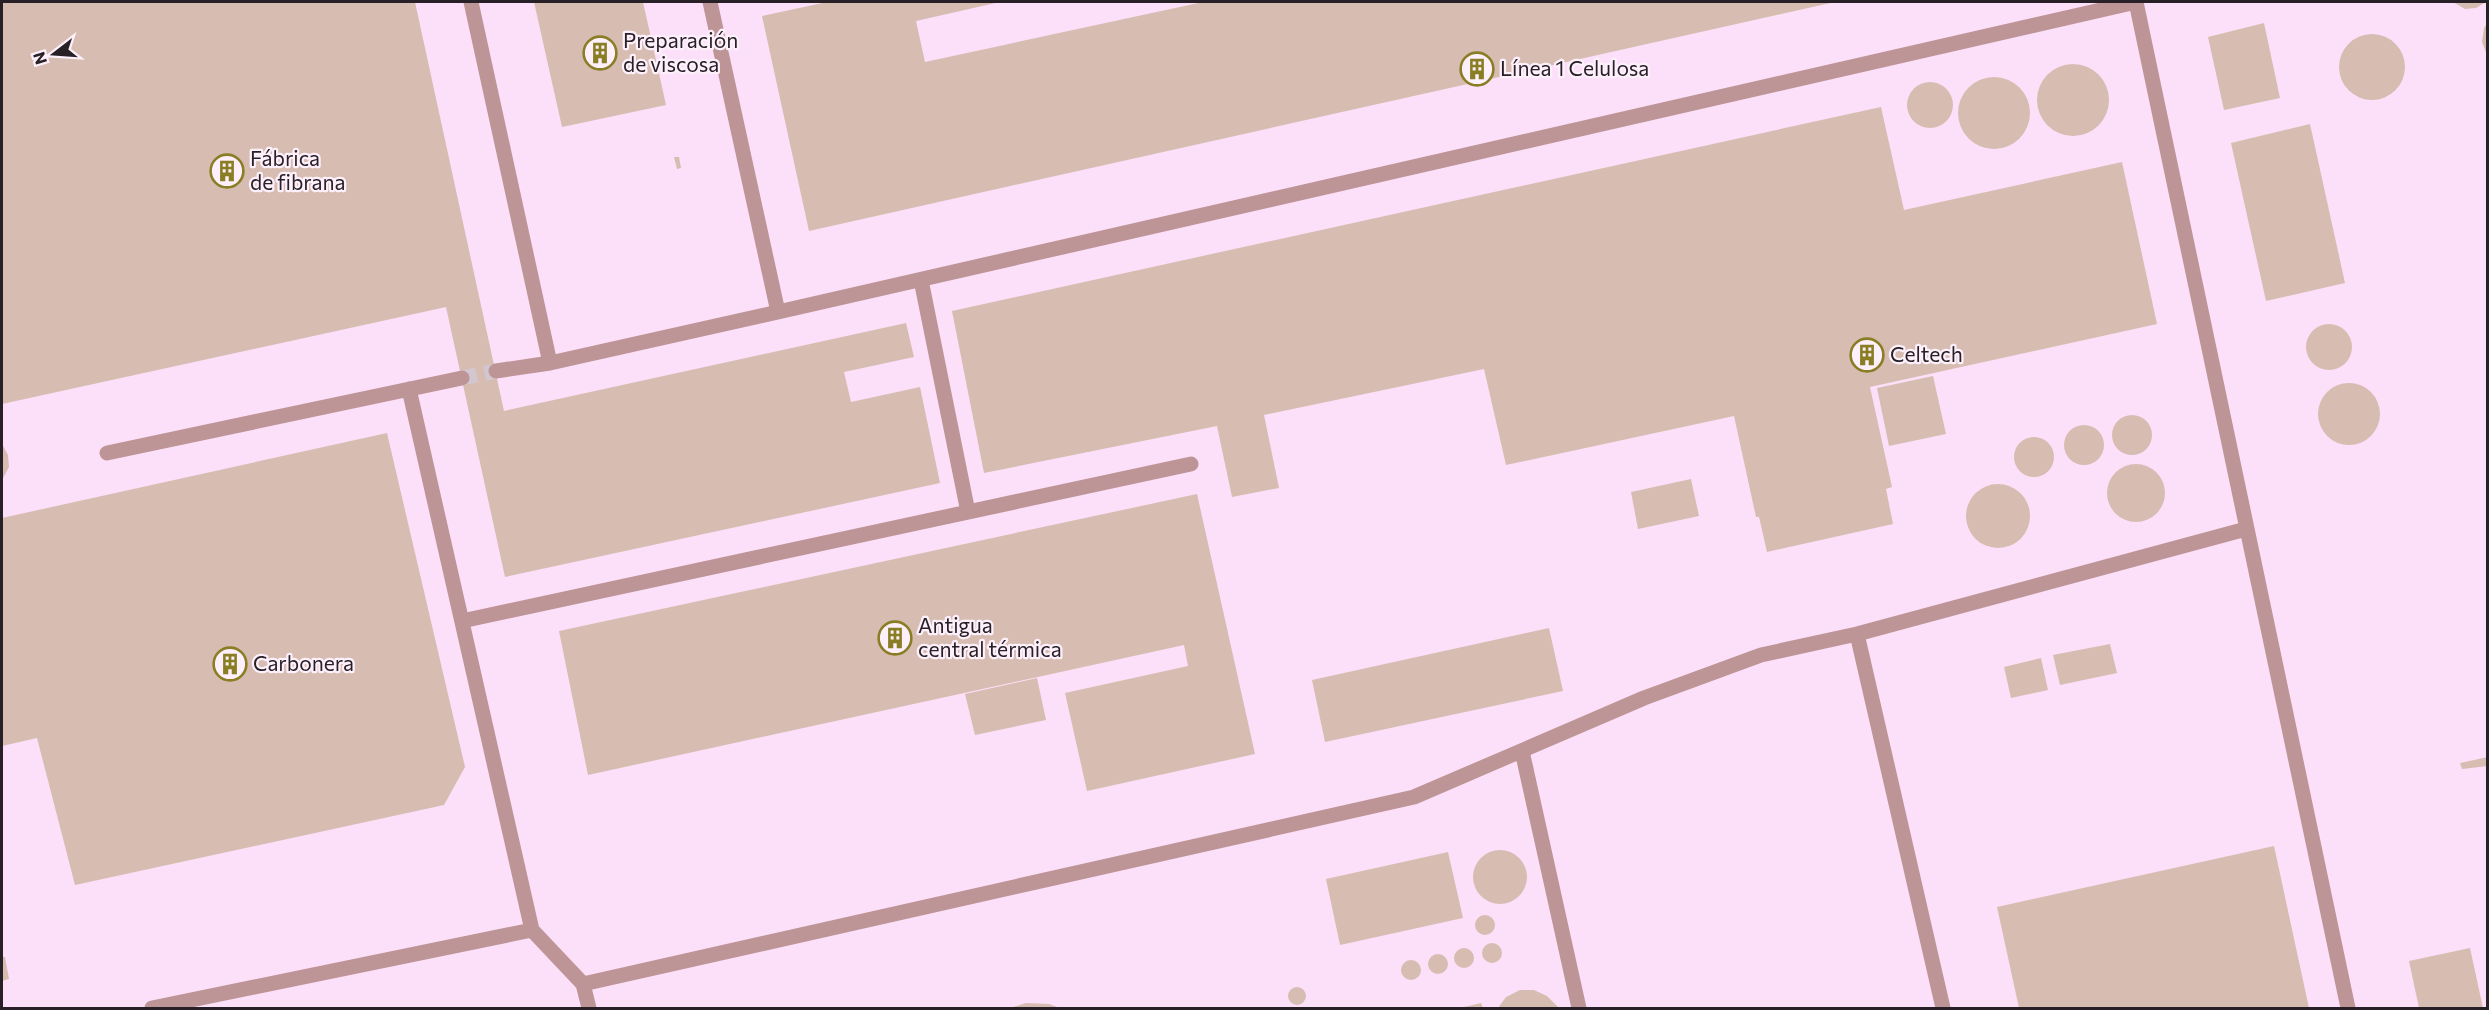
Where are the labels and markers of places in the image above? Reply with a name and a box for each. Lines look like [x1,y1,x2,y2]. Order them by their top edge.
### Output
place label: Preparación de viscosa [623,27,738,76]
building icon: Preparación de viscosa [582,35,618,71]
building icon: Línea 1 Celulosa [1459,51,1495,87]
place label: Línea 1 Celulosa [1500,55,1649,80]
place label: Fábrica de fibrana [250,145,346,194]
building icon: Fábrica de fibrana [209,153,245,189]
building icon: Celtech [1849,337,1885,373]
place label: Celtech [1890,341,1963,366]
place label: Antigua central térmica [918,612,1062,661]
building icon: Antigua central térmica [877,620,913,656]
building icon: Carbonera [212,646,248,682]
place label: Carbonera [253,650,354,675]

